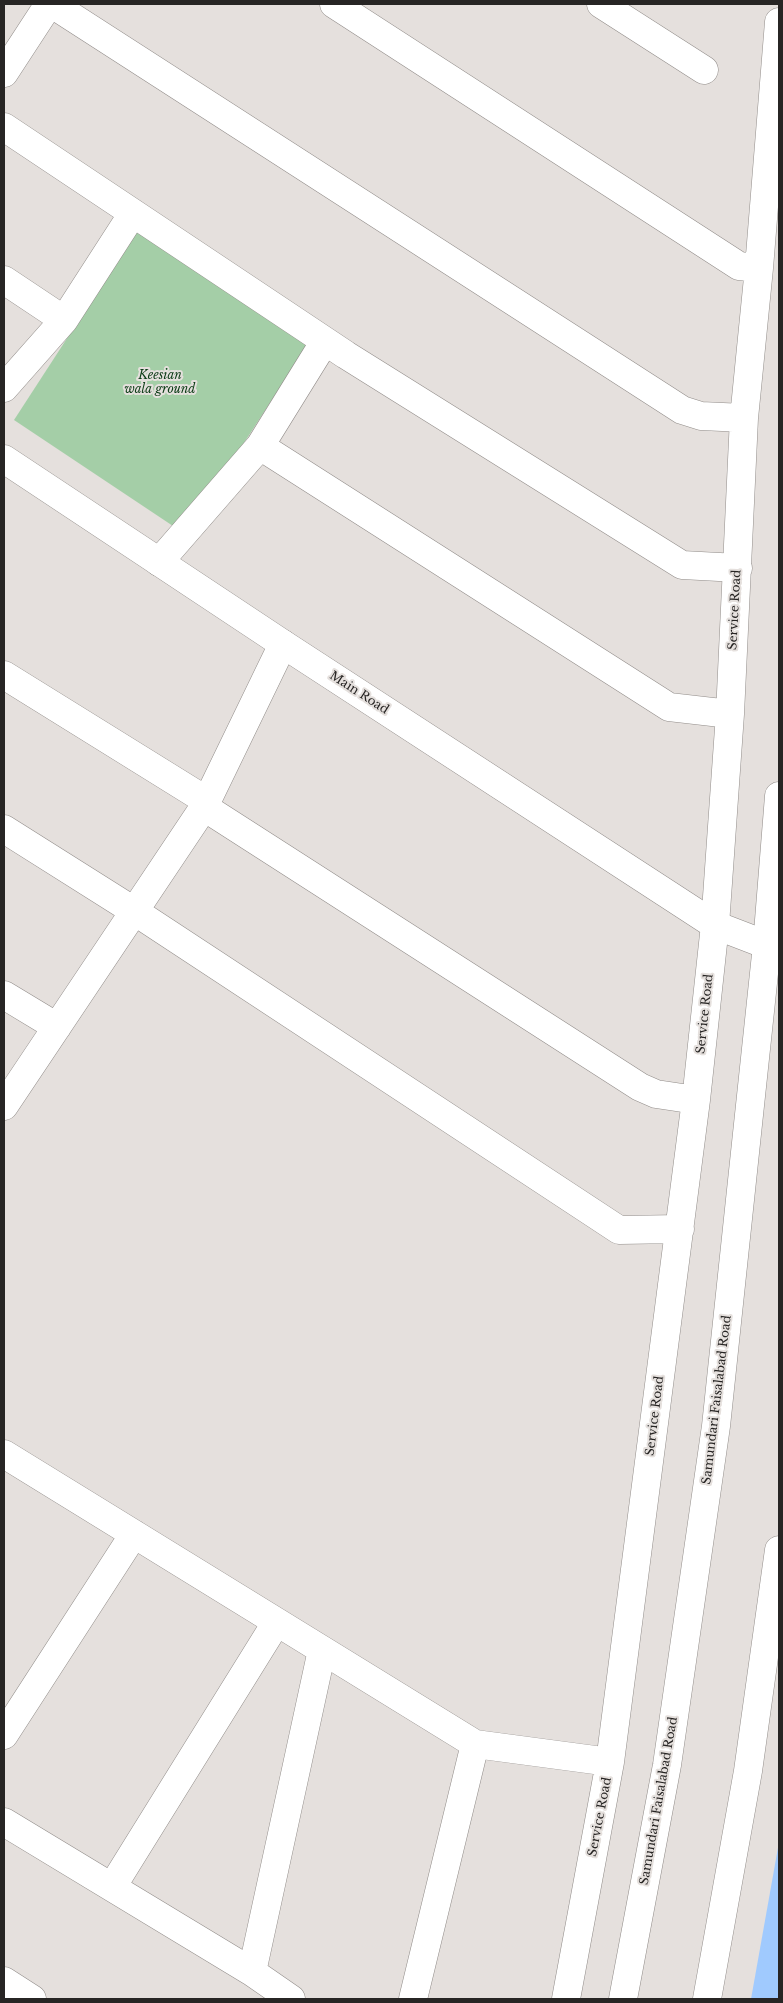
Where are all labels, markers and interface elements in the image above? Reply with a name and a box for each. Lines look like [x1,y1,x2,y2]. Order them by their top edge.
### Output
park label: Keesian wala ground [124,369,196,397]
street label: Service Road [726,569,744,651]
street label: Main Road [327,669,391,717]
street label: Service Road [694,973,716,1055]
street label: Samundari Faisalabad Road [699,1314,735,1486]
street label: Service Road [643,1375,667,1457]
street label: Samundari Faisalabad Road [637,1716,681,1886]
street label: Service Road [585,1776,615,1858]

